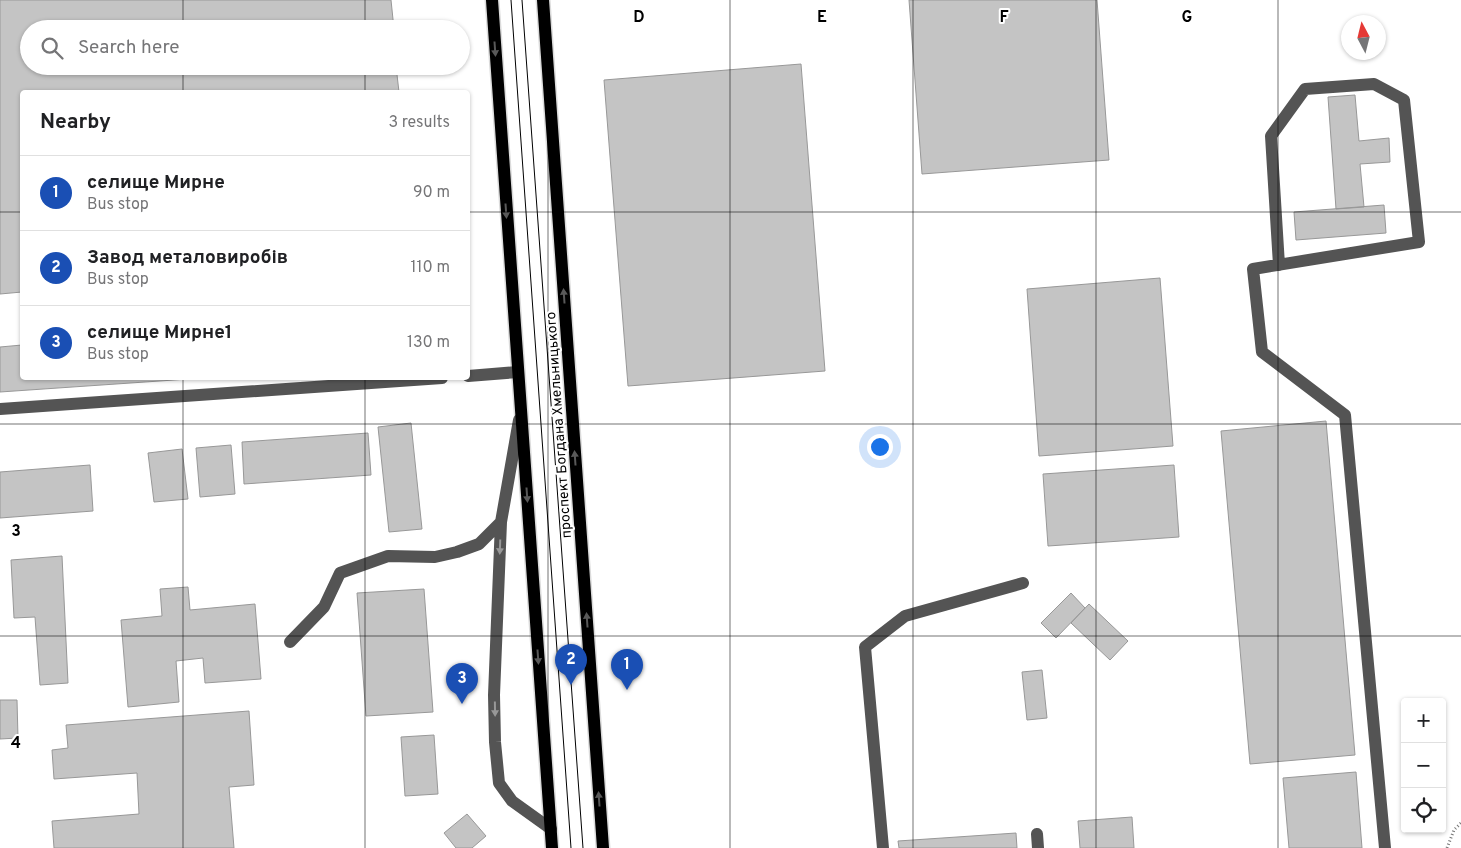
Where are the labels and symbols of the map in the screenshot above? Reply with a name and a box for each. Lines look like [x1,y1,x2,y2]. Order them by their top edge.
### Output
text: D [633,8,645,28]
text: E [817,8,827,28]
text: F [999,8,1009,28]
text: G [1182,8,1192,28]
north arrow [1341,15,1386,60]
one-way arrow [491,41,499,57]
one-way arrow [503,203,511,219]
one-way arrow [559,287,567,303]
street label: проспект Богдана Хмельницького [543,311,576,539]
your location [867,434,893,460]
one-way arrow [571,449,579,465]
one-way arrow [523,487,531,503]
text: 3 [11,522,21,542]
one-way arrow [495,539,503,555]
one-way arrow [582,612,590,628]
pin: 2 [555,644,587,685]
one-way arrow [535,649,543,665]
pin: 1 [611,649,643,690]
pin: 3 [446,663,478,704]
one-way arrow [491,701,499,717]
text: 4 [11,734,21,754]
one-way arrow [595,791,603,807]

